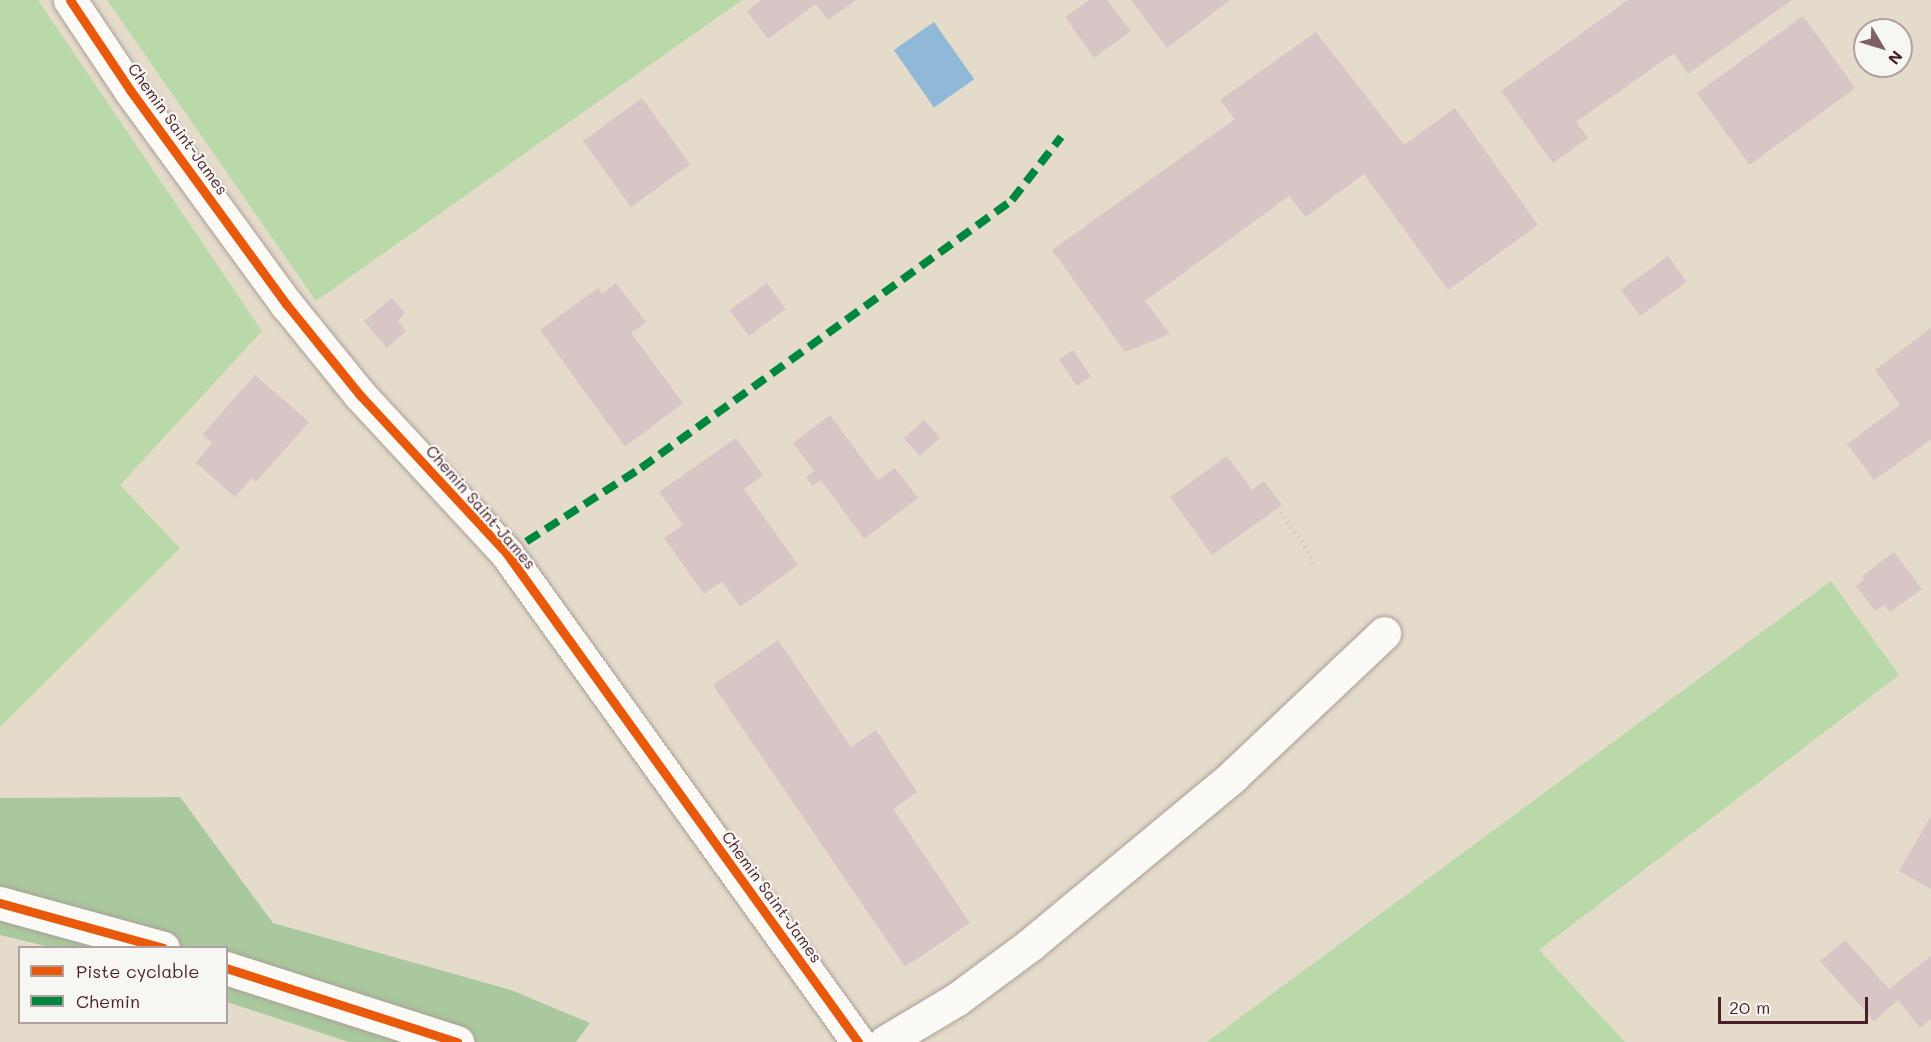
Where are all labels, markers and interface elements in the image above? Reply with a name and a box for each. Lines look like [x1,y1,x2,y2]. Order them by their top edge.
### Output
north arrow [1853,18,1913,78]
text: N [1884,47,1908,69]
street label: Chemin Saint-James [124,60,232,198]
street label: Chemin Saint-James [422,441,540,573]
street label: Chemin Saint-James [718,828,826,966]
legend [18,946,228,1024]
text: Piste cyclable [76,959,200,983]
scale bar [1721,985,1871,1023]
text: Chemin [76,989,140,1013]
text: 20 m [1729,995,1770,1019]

